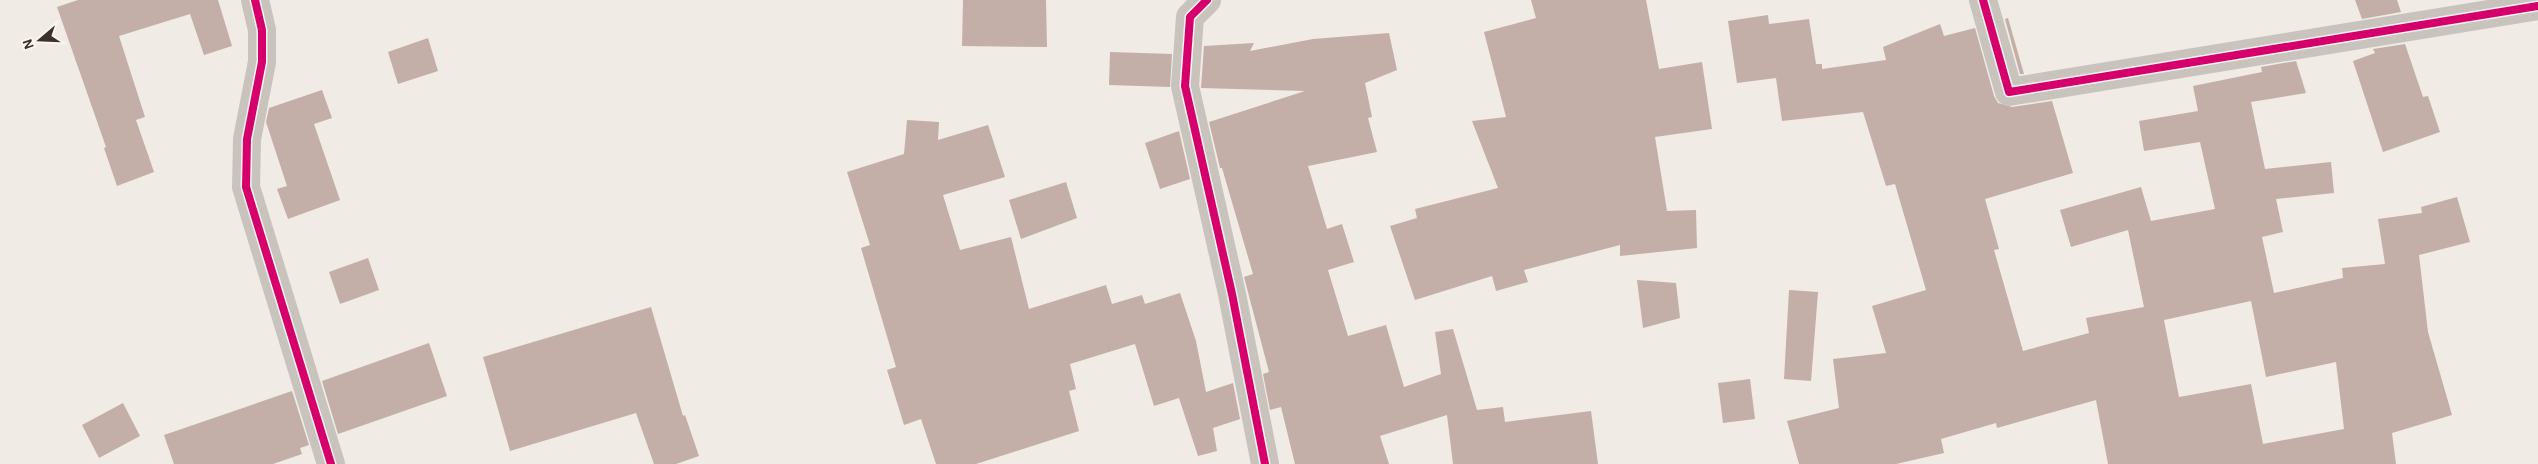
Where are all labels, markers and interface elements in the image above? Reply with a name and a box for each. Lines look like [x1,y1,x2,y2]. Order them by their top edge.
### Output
north arrow [15,15,65,65]
text: N [20,37,37,51]

